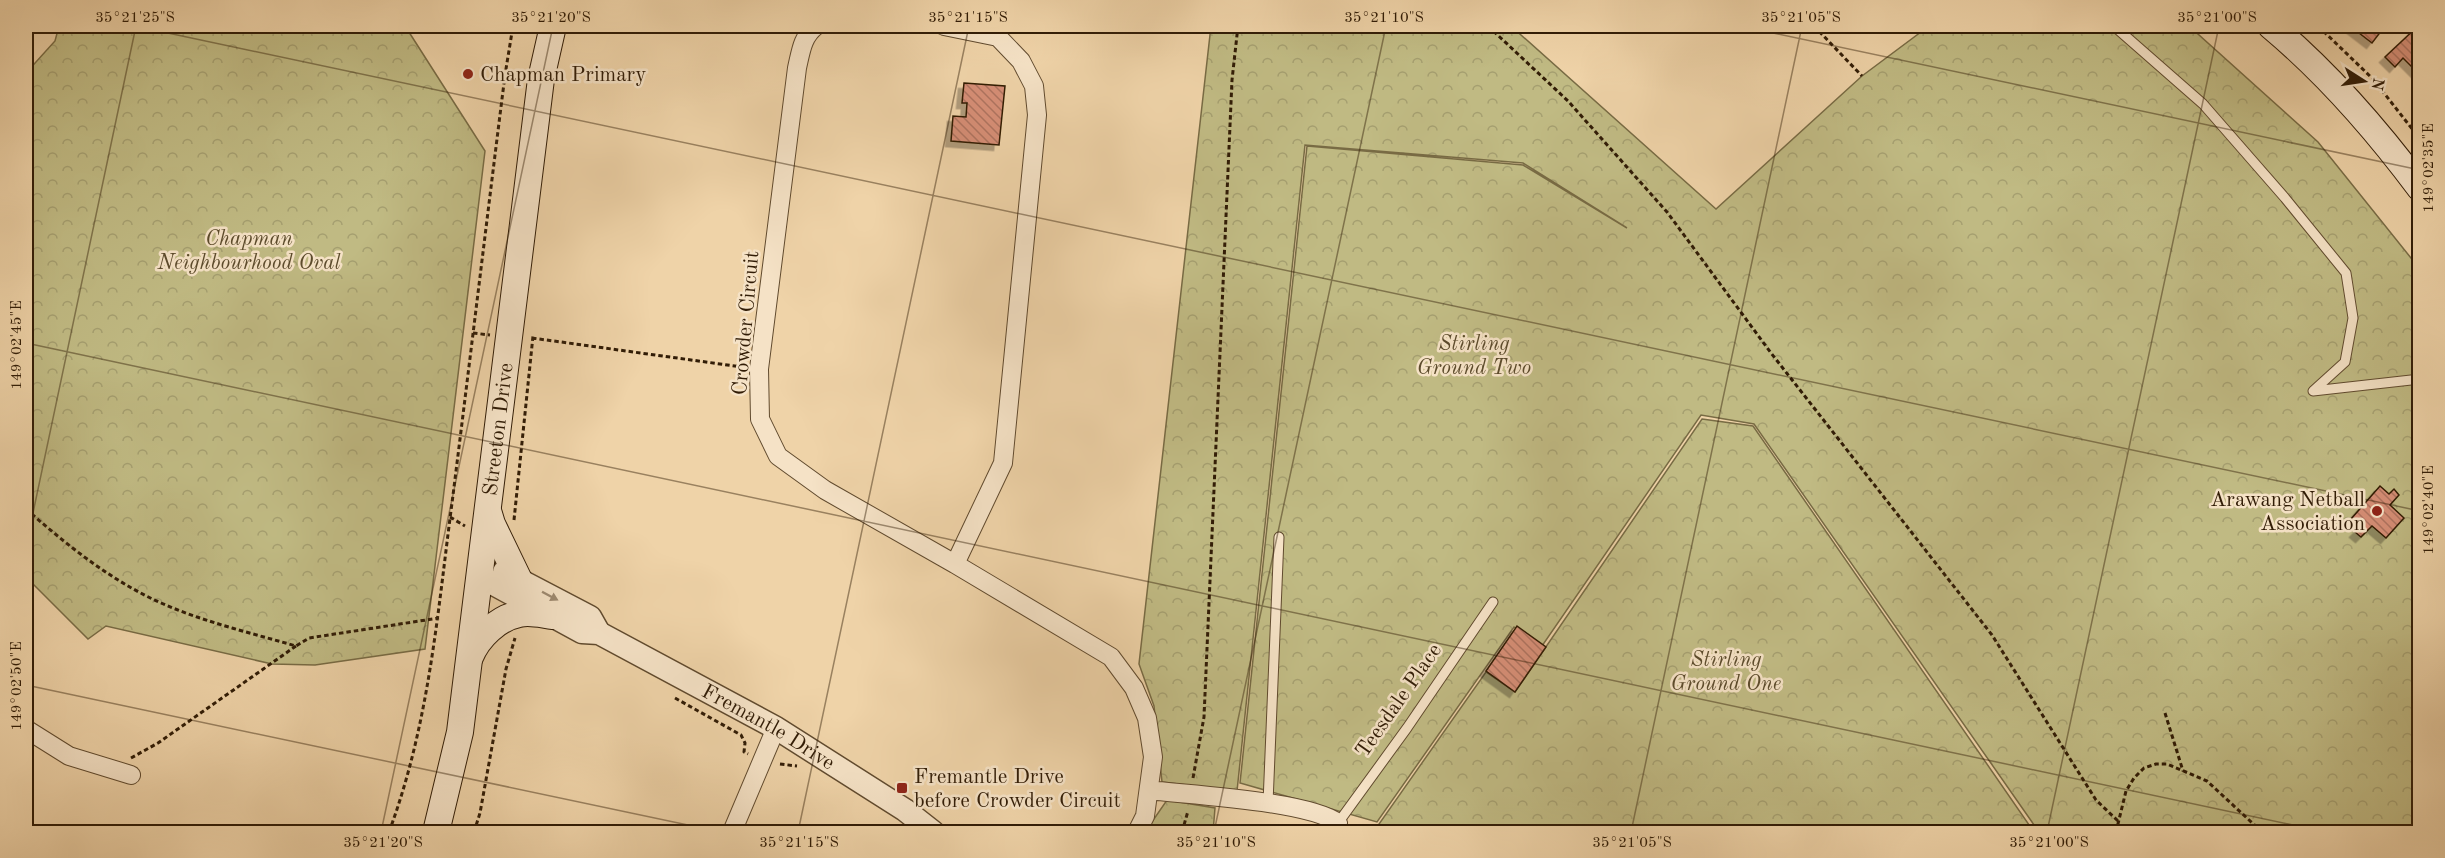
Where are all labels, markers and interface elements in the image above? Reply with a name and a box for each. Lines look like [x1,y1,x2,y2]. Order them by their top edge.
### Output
text: 35°21'25"S [95,11,175,26]
text: 35°21'20"S [511,11,591,26]
text: 35°21'15"S [928,11,1008,26]
text: 35°21'10"S [1344,11,1424,26]
text: 35°21'05"S [1761,11,1841,26]
text: 35°21'00"S [2177,11,2257,26]
north arrow [2334,51,2394,111]
place label: Chapman Primary [480,65,646,86]
marker: Chapman Primary [461,67,475,81]
text: N [2367,76,2386,92]
text: 149°02'35"E [2422,123,2437,213]
park label: Chapman Neighbourhood Oval [156,229,341,274]
street label: Crowder Circuit [730,250,763,396]
text: 149°02'45"E [10,300,25,390]
park label: Stirling Ground Two [1417,334,1531,379]
street label: Streeton Drive [480,362,518,497]
text: 149°02'40"E [2422,465,2437,555]
place label: Arawang Netball Association [2210,490,2365,535]
marker: Arawang Netball Association [2370,504,2384,518]
one-way arrow [542,591,559,601]
street label: Teesdale Place [1352,640,1446,762]
text: 149°02'50"E [10,641,25,731]
park label: Stirling Ground One [1671,650,1781,695]
street label: Fremantle Drive [698,681,838,775]
place label: Fremantle Drive before Crowder Circuit [914,767,1121,812]
marker: Fremantle Drive before Crowder Circuit [895,781,909,795]
text: 35°21'20"S [343,836,423,851]
text: 35°21'15"S [759,836,839,851]
text: 35°21'10"S [1176,836,1256,851]
text: 35°21'05"S [1592,836,1672,851]
text: 35°21'00"S [2009,836,2089,851]

